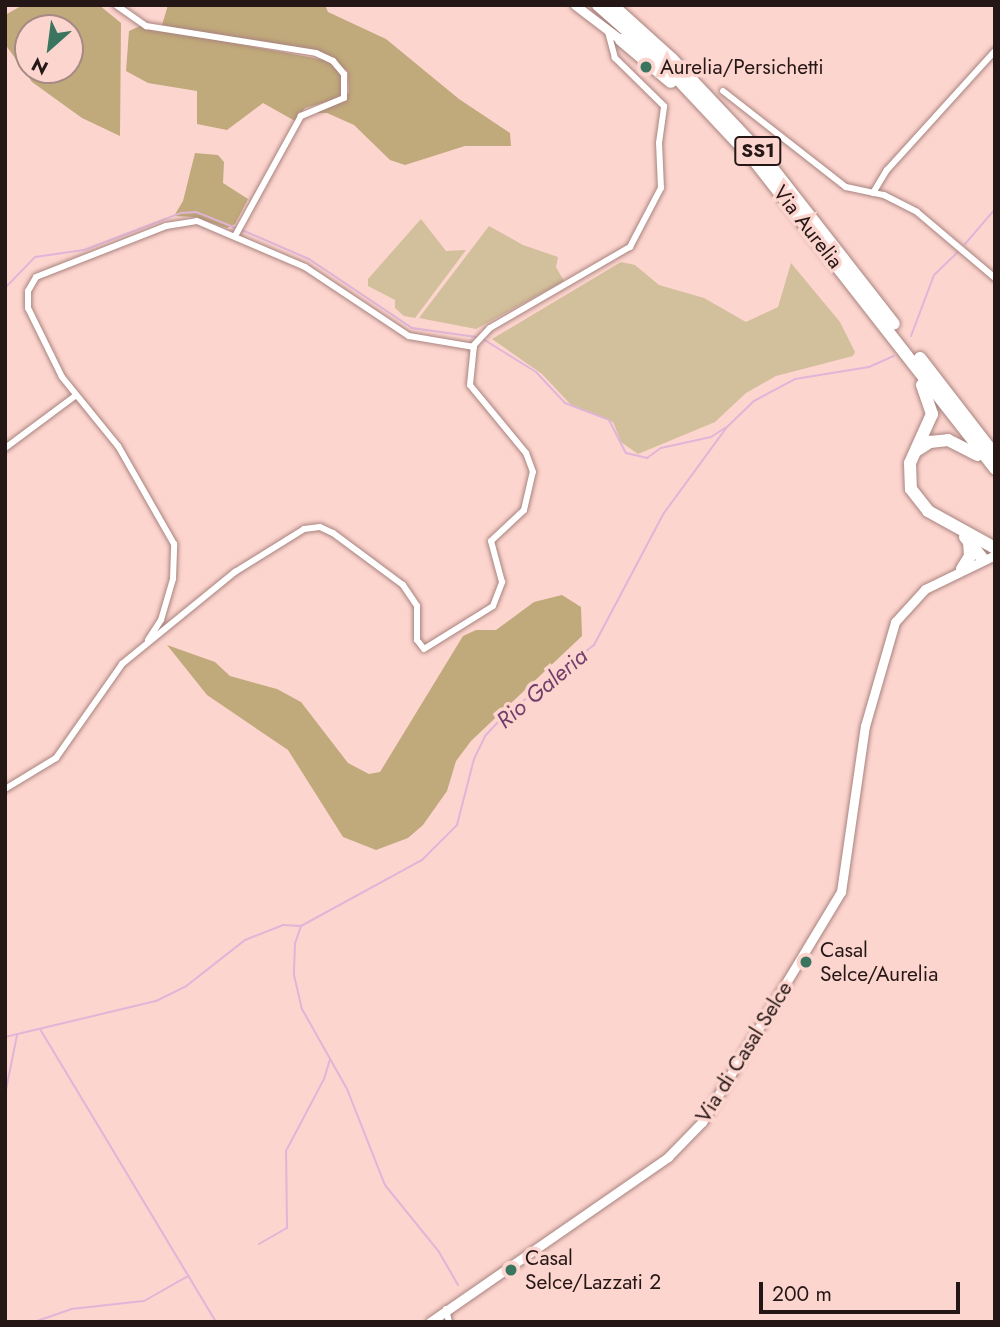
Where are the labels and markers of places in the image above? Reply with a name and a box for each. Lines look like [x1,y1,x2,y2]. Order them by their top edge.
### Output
place label: Aurelia/Persichetti [660,54,824,80]
marker: Aurelia/Persichetti [638,59,654,75]
place label: Casal Selce/Aurelia [820,937,938,987]
marker: Casal Selce/Aurelia [798,954,814,970]
place label: Casal Selce/Lazzati 2 [525,1245,661,1295]
marker: Casal Selce/Lazzati 2 [503,1262,519,1278]

